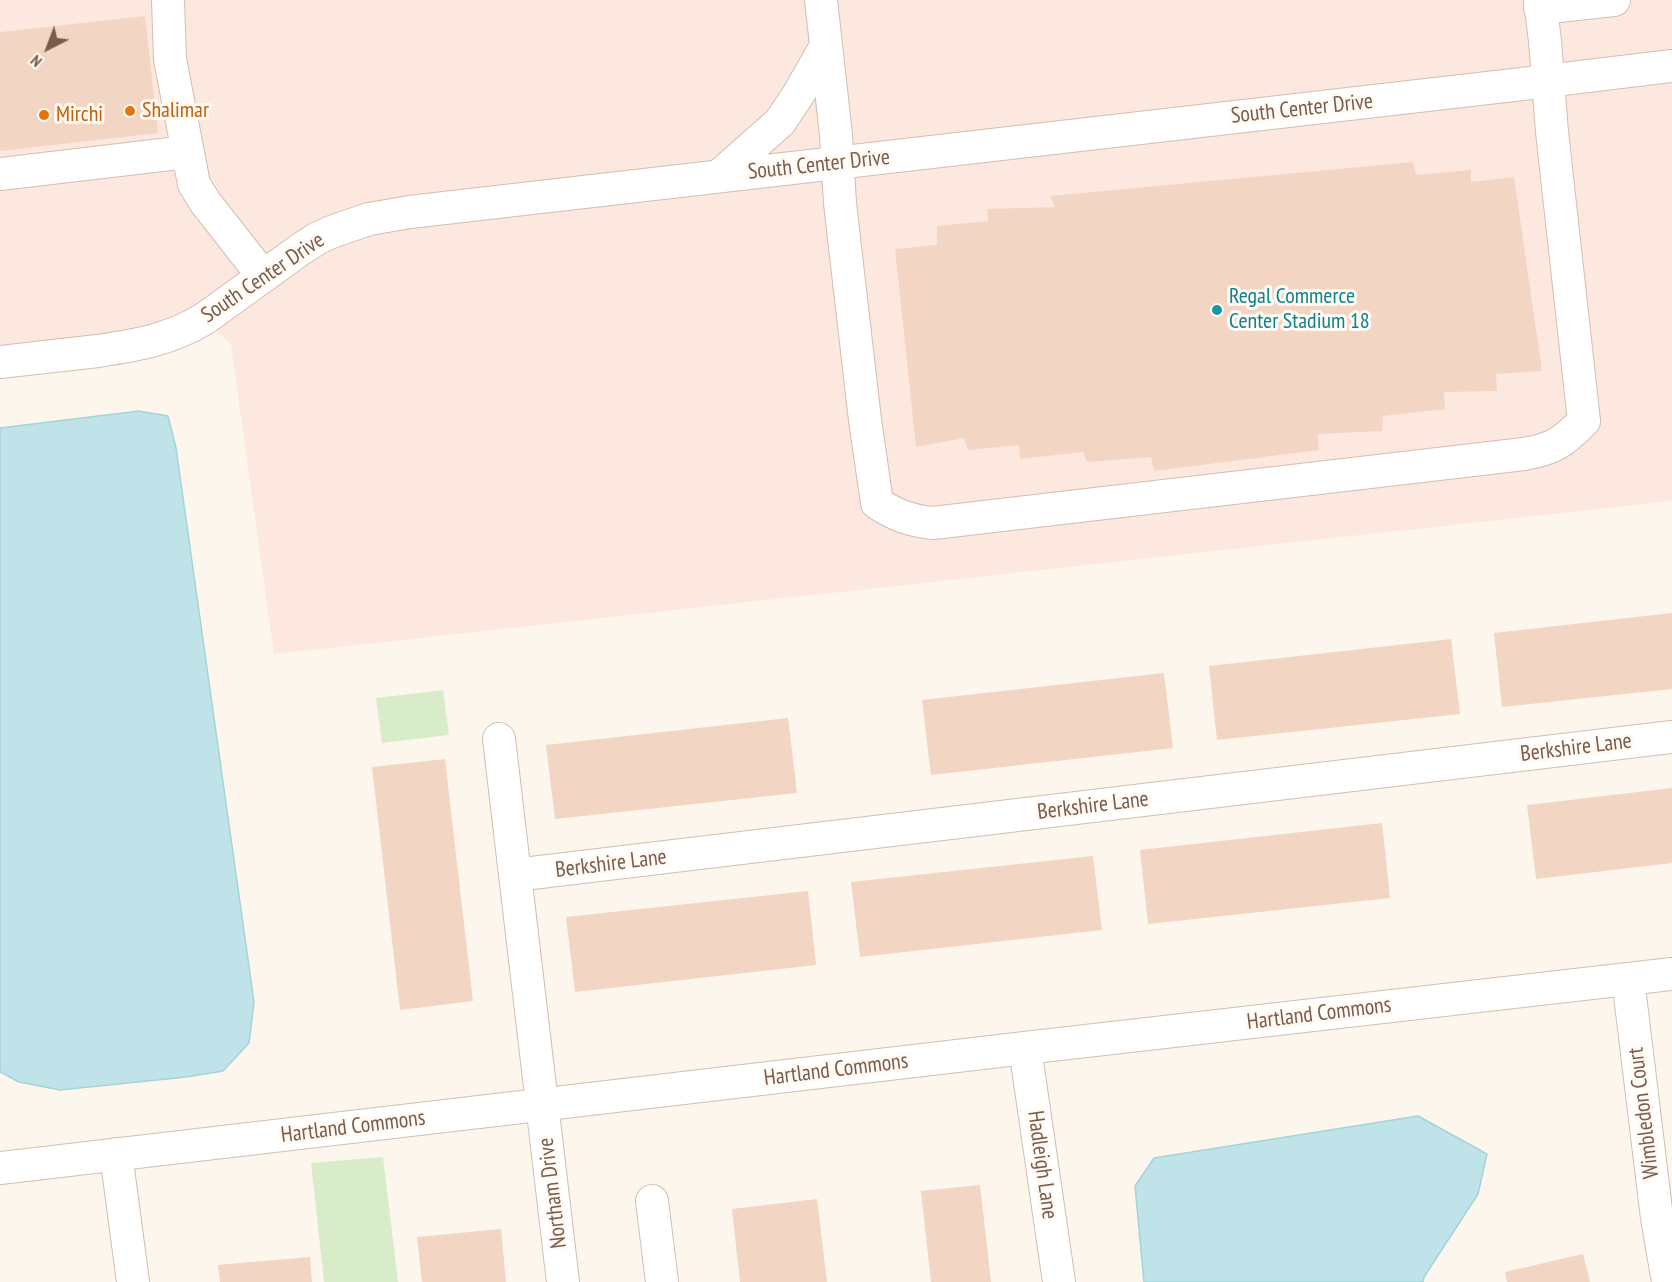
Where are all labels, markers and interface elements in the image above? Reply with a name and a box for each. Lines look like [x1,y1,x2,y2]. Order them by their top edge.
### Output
north arrow [18,18,78,78]
text: N [26,51,46,72]
street label: South Center Drive [1230,88,1374,130]
place label: Shalimar [142,98,209,124]
place label: Mirchi [56,102,103,128]
marker: Shalimar [123,104,137,118]
marker: Mirchi [37,108,51,122]
street label: South Center Drive [747,144,891,186]
street label: South Center Drive [196,227,330,329]
place label: Regal Commerce Center Stadium 18 [1229,284,1370,336]
marker: Regal Commerce Center Stadium 18 [1210,303,1224,317]
street label: Berkshire Lane [1519,728,1633,768]
street label: Berkshire Lane [1036,786,1150,826]
street label: Berkshire Lane [554,844,668,884]
street label: Hartland Commons [1245,992,1393,1036]
street label: Wimbledon Court [1623,1046,1665,1180]
street label: Hartland Commons [762,1048,910,1092]
street label: Hartland Commons [279,1105,427,1149]
street label: Hadleigh Lane [1021,1109,1063,1221]
street label: Northam Drive [533,1136,573,1250]

